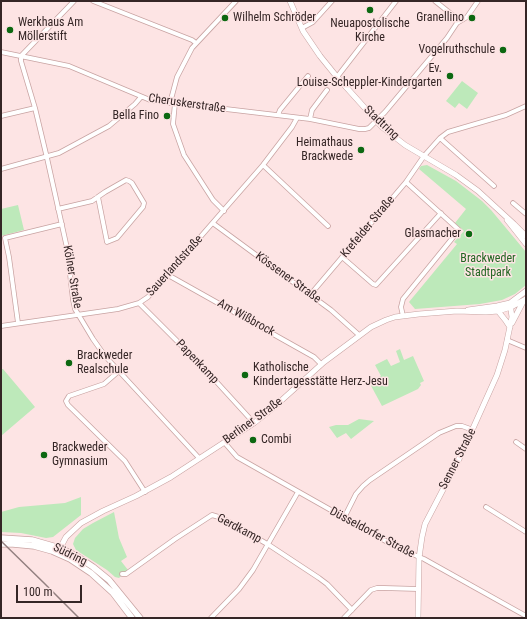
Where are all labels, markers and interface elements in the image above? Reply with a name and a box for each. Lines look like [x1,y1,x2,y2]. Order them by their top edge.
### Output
marker: Neuapostolische Kirche [365,5,375,15]
place label: Wilhelm Schröder [233,11,316,25]
place label: Granellino [416,11,464,25]
marker: Wilhelm Schröder [220,13,230,23]
marker: Granellino [467,13,477,23]
place label: Werkhaus Am Möllerstift [18,16,83,44]
place label: Neuapostolische Kirche [330,17,410,45]
marker: Werkhaus Am Möllerstift [5,25,15,35]
place label: Vogelruthschule [418,43,495,57]
marker: Vogelruthschule [498,45,508,55]
place label: Ev. Louise-Scheppler-Kindergarten [297,62,442,90]
marker: Ev. Louise-Scheppler-Kindergarten [445,71,455,81]
street label: Cheruskerstraße [147,91,227,117]
street label: Stadtring [360,103,402,143]
place label: Bella Fino [112,109,159,123]
marker: Bella Fino [162,111,172,121]
place label: Heimathaus Brackwede [296,136,353,164]
marker: Heimathaus Brackwede [356,145,366,155]
street label: Krefelder Straße [338,193,398,261]
place label: Glasmacher [405,227,461,241]
marker: Glasmacher [464,229,474,239]
street label: Sauerlandstraße [144,232,206,300]
street label: Kölner Straße [59,244,85,310]
street label: Kössener Straße [252,249,324,307]
park label: Brackweder Stadtpark [460,252,516,280]
street label: Am Wißbrock [215,296,277,340]
street label: Papenkamp [172,337,222,387]
place label: Brackweder Realschule [77,349,132,377]
marker: Brackweder Realschule [64,358,74,368]
place label: Katholische Kindertagesstätte Herz-Jesu [253,361,388,389]
marker: Katholische Kindertagesstätte Herz-Jesu [240,370,250,380]
street label: Berliner Straße [220,395,286,447]
street label: Senner Straße [437,426,479,492]
place label: Combi [261,433,292,447]
marker: Combi [248,435,258,445]
place label: Brackweder Gymnasium [52,441,108,469]
marker: Brackweder Gymnasium [39,450,49,460]
street label: Düsseldorfer Straße [327,505,417,561]
street label: Gerdkamp [214,511,264,547]
street label: Südring [51,541,89,569]
scale bar [18,577,84,603]
text: 100 m [23,585,53,599]

